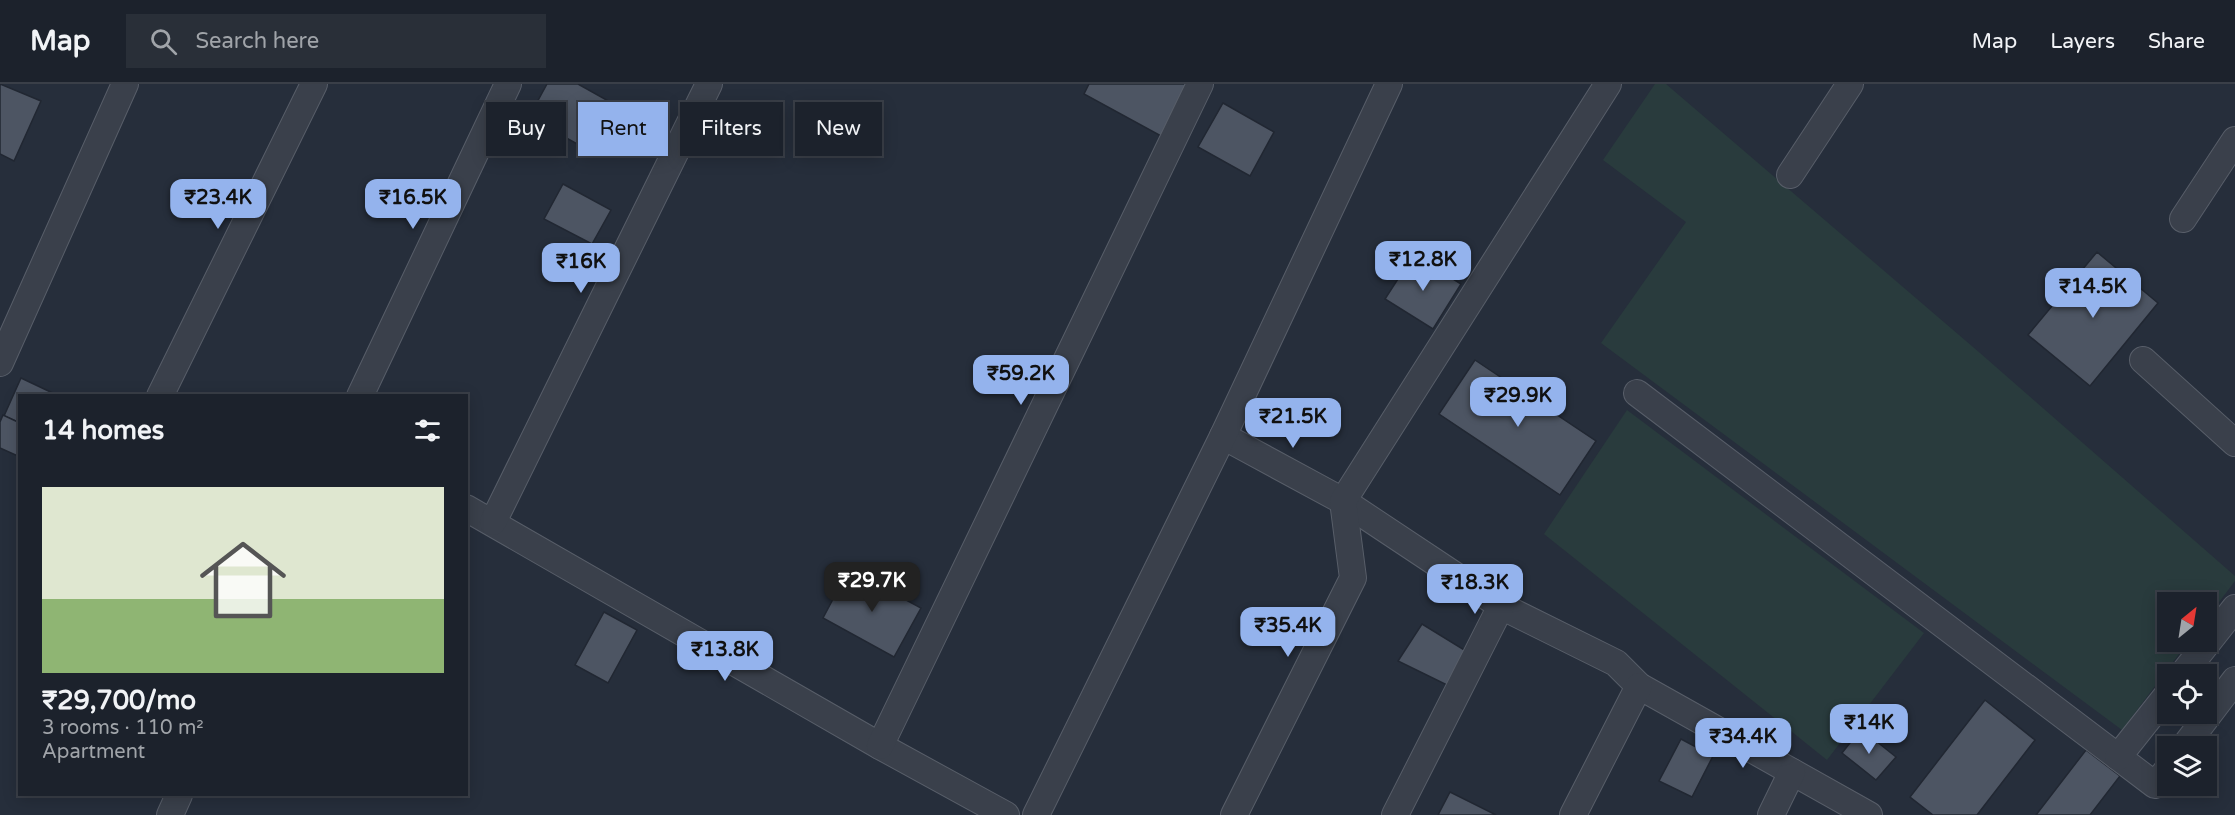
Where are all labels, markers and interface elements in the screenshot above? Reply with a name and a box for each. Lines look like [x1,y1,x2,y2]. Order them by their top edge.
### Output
search box [126,14,546,68]
text: Map [30,24,90,58]
icon: search [147,25,180,58]
text: Search here [195,28,319,54]
text: Map [1972,29,2017,54]
text: Layers [2050,29,2115,54]
text: Share [2148,29,2205,54]
chip: Buy [486,102,566,156]
chip: Rent [578,102,668,156]
chip: Filters [680,102,783,156]
chip: New [795,102,882,156]
pin: ₹23.4K [169,179,267,230]
pin: ₹16.5K [364,179,462,230]
text: ₹23.4K [184,186,252,210]
text: ₹16.5K [379,186,447,210]
pin: ₹12.8K [1374,241,1472,292]
pin: ₹16K [545,243,617,294]
text: ₹12.8K [1389,248,1457,272]
text: ₹16K [556,250,606,274]
pin: ₹14.5K [2044,268,2142,319]
text: ₹14.5K [2059,275,2127,299]
pin: ₹59.2K [972,355,1070,406]
text: ₹59.2K [987,362,1055,386]
pin: ₹29.9K [1469,377,1567,428]
text: ₹29.9K [1484,384,1552,408]
pin: ₹21.5K [1244,398,1342,449]
text: ₹21.5K [1259,405,1327,429]
icon: filters [411,414,444,447]
text: 14 homes [42,415,164,446]
icon: home [189,526,297,634]
pin: ₹29.7K [823,562,921,613]
pin: ₹18.3K [1426,564,1524,615]
text: ₹29.7K [838,569,906,593]
text: ₹18.3K [1441,571,1509,595]
north arrow [2157,592,2217,652]
map controls [2157,592,2217,796]
pin: ₹35.4K [1239,607,1337,658]
text: ₹35.4K [1254,614,1322,638]
pin: ₹13.8K [676,631,774,682]
text: ₹13.8K [691,638,759,662]
button: locate [2157,664,2217,724]
text: ₹29,700/mo [42,685,196,716]
pin: ₹14K [1833,704,1905,755]
text: ₹14K [1844,711,1894,735]
text: 3 rooms · 110 m² [42,716,204,740]
pin: ₹34.4K [1694,718,1792,769]
text: ₹34.4K [1709,725,1777,749]
button: layers [2157,736,2217,796]
text: Apartment [42,740,145,764]

